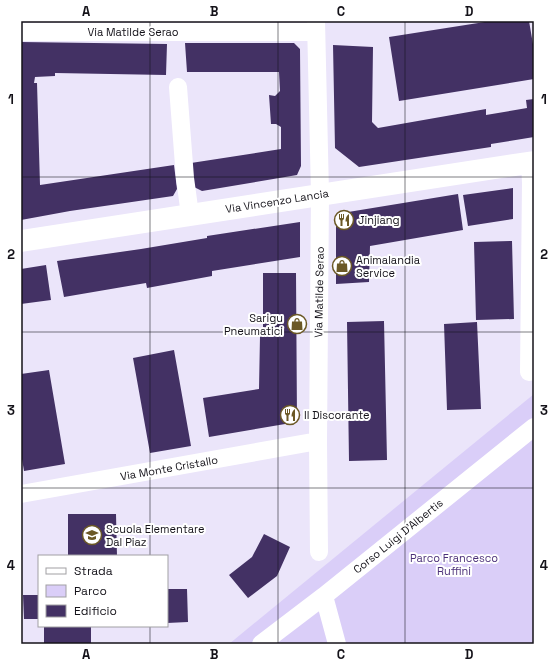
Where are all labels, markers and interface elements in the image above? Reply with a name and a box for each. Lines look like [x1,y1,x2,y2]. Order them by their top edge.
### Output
text: A [82,3,91,20]
text: B [210,3,219,20]
text: C [337,3,345,20]
text: D [465,3,474,20]
street label: Via Matilde Serao [87,25,179,39]
text: 1 [8,91,14,108]
text: 1 [541,91,547,108]
street label: Via Vincenzo Lancia [224,186,330,216]
restaurant icon: Jinjiang [333,209,355,231]
place label: Jinjiang [358,213,400,227]
text: 2 [7,246,15,263]
street label: Via Matilde Serao [311,246,327,338]
text: 2 [540,246,548,263]
place label: Animalandia Service [356,253,421,280]
shop icon: Animalandia Service [331,255,353,277]
place label: Sarigu Pneumatici [224,311,283,338]
shop icon: Sarigu Pneumatici [286,313,308,335]
text: 3 [7,402,15,419]
text: 3 [540,402,548,419]
restaurant icon: Il Discorante [279,404,301,426]
place label: Il Discorante [304,408,370,422]
street label: Via Monte Cristallo [119,452,219,483]
street label: Corso Luigi D'Albertis [350,495,446,576]
place label: Scuola Elementare Dal Piaz [106,522,204,549]
school or university icon: Scuola Elementare Dal Piaz [81,524,103,546]
park label: Parco Francesco Ruffini [410,551,498,578]
legend [38,555,168,627]
text: 4 [7,557,15,574]
text: 4 [540,557,548,574]
text: Strada [74,563,113,579]
text: Parco [74,583,107,599]
text: Edificio [74,603,117,619]
text: A [82,646,91,663]
text: B [210,646,219,663]
text: C [337,646,345,663]
text: D [465,646,474,663]

